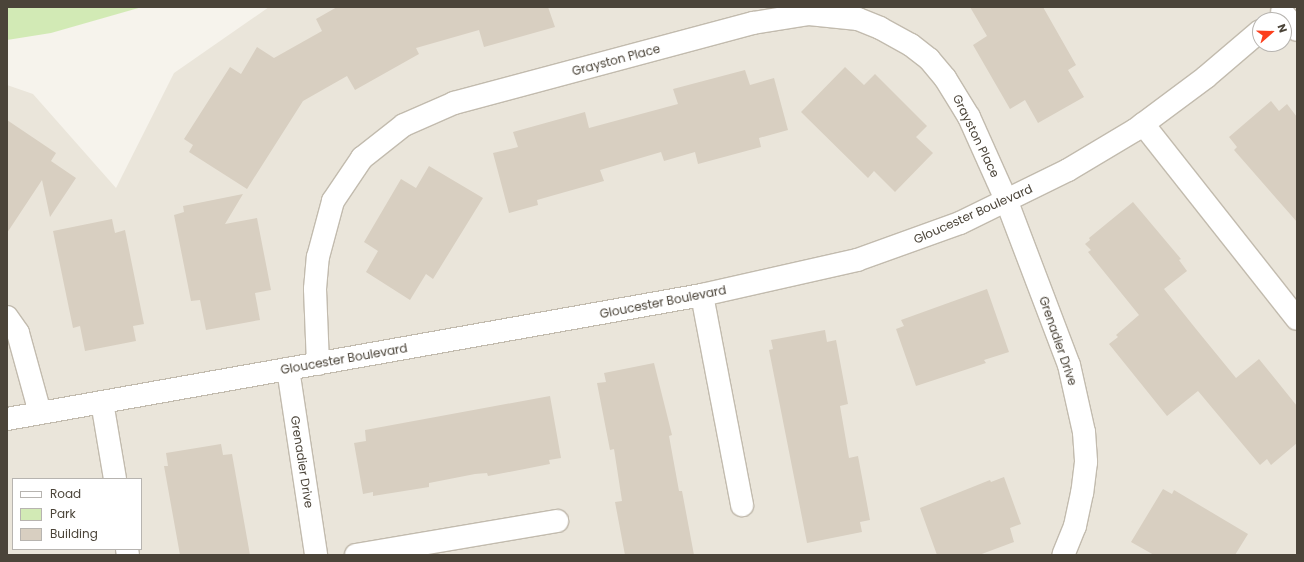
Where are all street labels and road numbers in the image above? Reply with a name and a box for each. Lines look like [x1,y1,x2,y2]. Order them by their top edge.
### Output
street label: Grayston Place [570,41,662,79]
street label: Grayston Place [950,92,1002,180]
street label: Gloucester Boulevard [911,181,1035,247]
street label: Gloucester Boulevard [598,283,728,321]
street label: Grenadier Drive [1036,295,1080,387]
street label: Gloucester Boulevard [279,341,409,377]
street label: Grenadier Drive [288,415,316,509]

